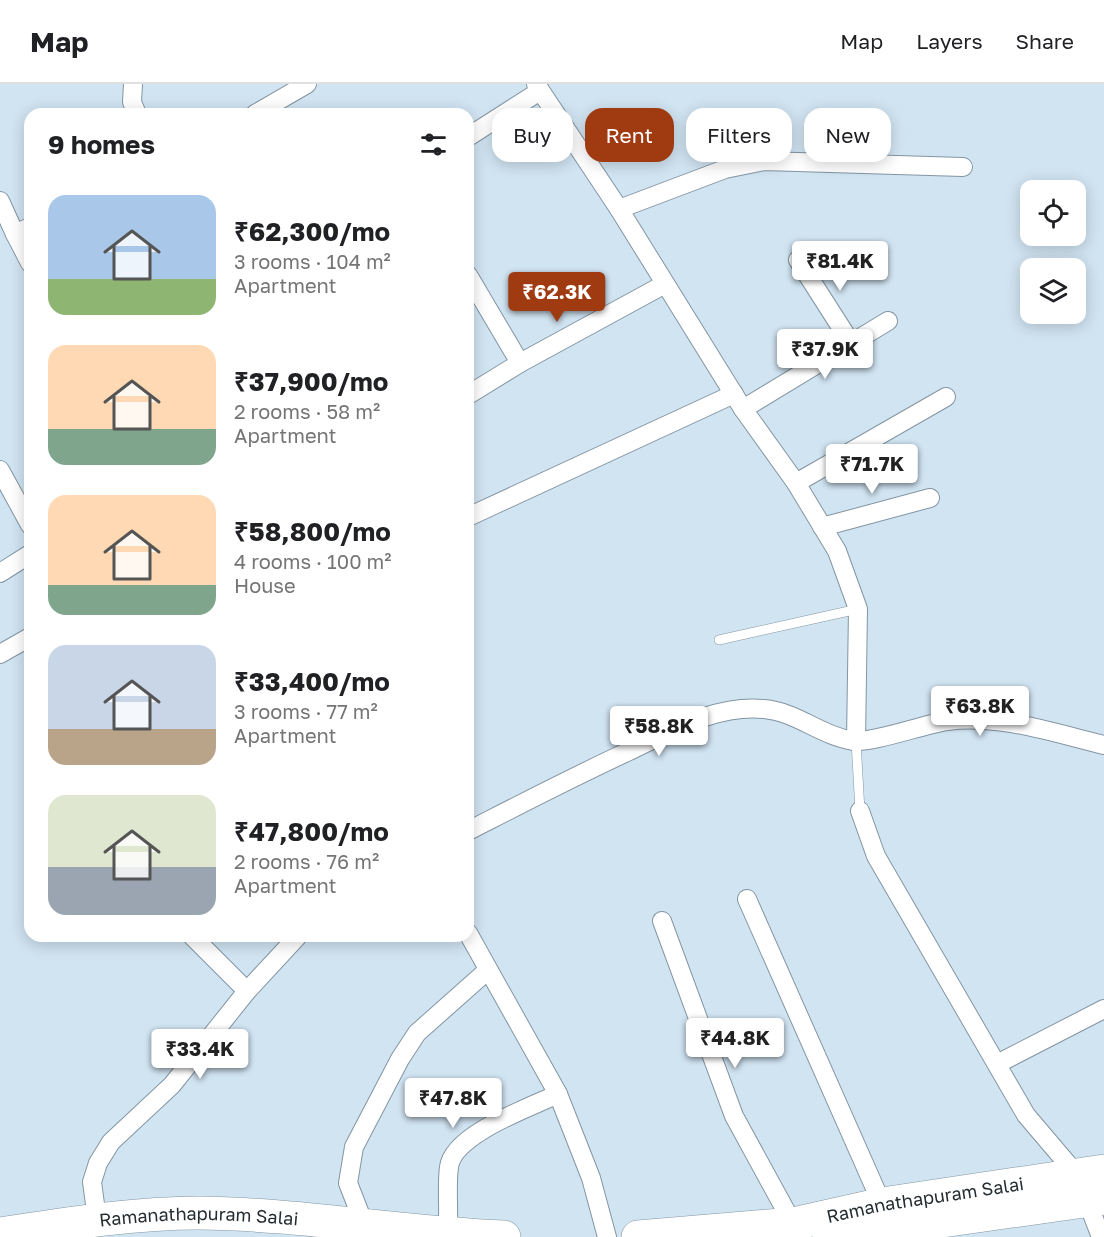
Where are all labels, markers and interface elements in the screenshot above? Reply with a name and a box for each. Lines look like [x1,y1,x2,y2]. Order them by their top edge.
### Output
text: Map [30,25,88,58]
text: Map [840,28,883,54]
text: Layers [916,28,983,54]
text: Share [1016,28,1074,54]
chip: Buy [492,108,573,162]
chip: Rent [585,108,674,162]
chip: Filters [686,108,792,162]
chip: New [804,108,891,162]
icon: filters [417,128,450,161]
text: 9 homes [48,129,155,160]
map controls [1020,180,1086,324]
button: locate [1020,180,1086,246]
text: ₹62,300/mo [234,216,390,247]
icon: home [96,219,168,291]
pin: ₹81.4K [791,241,889,292]
text: ₹81.4K [806,248,874,272]
text: 3 rooms · 104 m² [234,249,391,273]
button: layers [1020,258,1086,324]
pin: ₹62.3K [508,272,606,323]
text: Apartment [234,273,337,297]
text: ₹62.3K [522,279,592,303]
pin: ₹37.9K [776,329,874,380]
text: ₹37.9K [791,336,859,360]
text: ₹37,900/mo [234,366,388,397]
icon: home [96,369,168,441]
text: 2 rooms · 58 m² [234,399,380,423]
text: Apartment [234,423,337,447]
pin: ₹71.7K [823,444,921,495]
text: ₹71.7K [840,451,904,475]
text: ₹58,800/mo [234,516,391,547]
icon: home [96,519,168,591]
text: 4 rooms · 100 m² [234,549,392,573]
text: House [234,573,296,597]
text: ₹33,400/mo [234,666,390,697]
icon: home [96,669,168,741]
pin: ₹63.8K [931,686,1029,737]
text: ₹63.8K [945,693,1015,717]
text: 3 rooms · 77 m² [234,699,378,723]
pin: ₹58.8K [610,706,708,757]
text: ₹58.8K [624,713,694,737]
text: Apartment [234,723,337,747]
text: ₹47,800/mo [234,816,389,847]
icon: home [96,819,168,891]
text: 2 rooms · 76 m² [234,849,379,873]
text: Apartment [234,873,337,897]
pin: ₹44.8K [686,1018,784,1069]
text: ₹44.8K [700,1025,770,1049]
pin: ₹33.4K [151,1029,249,1080]
text: ₹33.4K [165,1036,235,1060]
pin: ₹47.8K [404,1078,502,1129]
text: ₹47.8K [419,1085,487,1109]
street label: Ramanathapuram Salai [824,1172,1025,1227]
street label: Ramanathapuram Salai [98,1202,299,1231]

